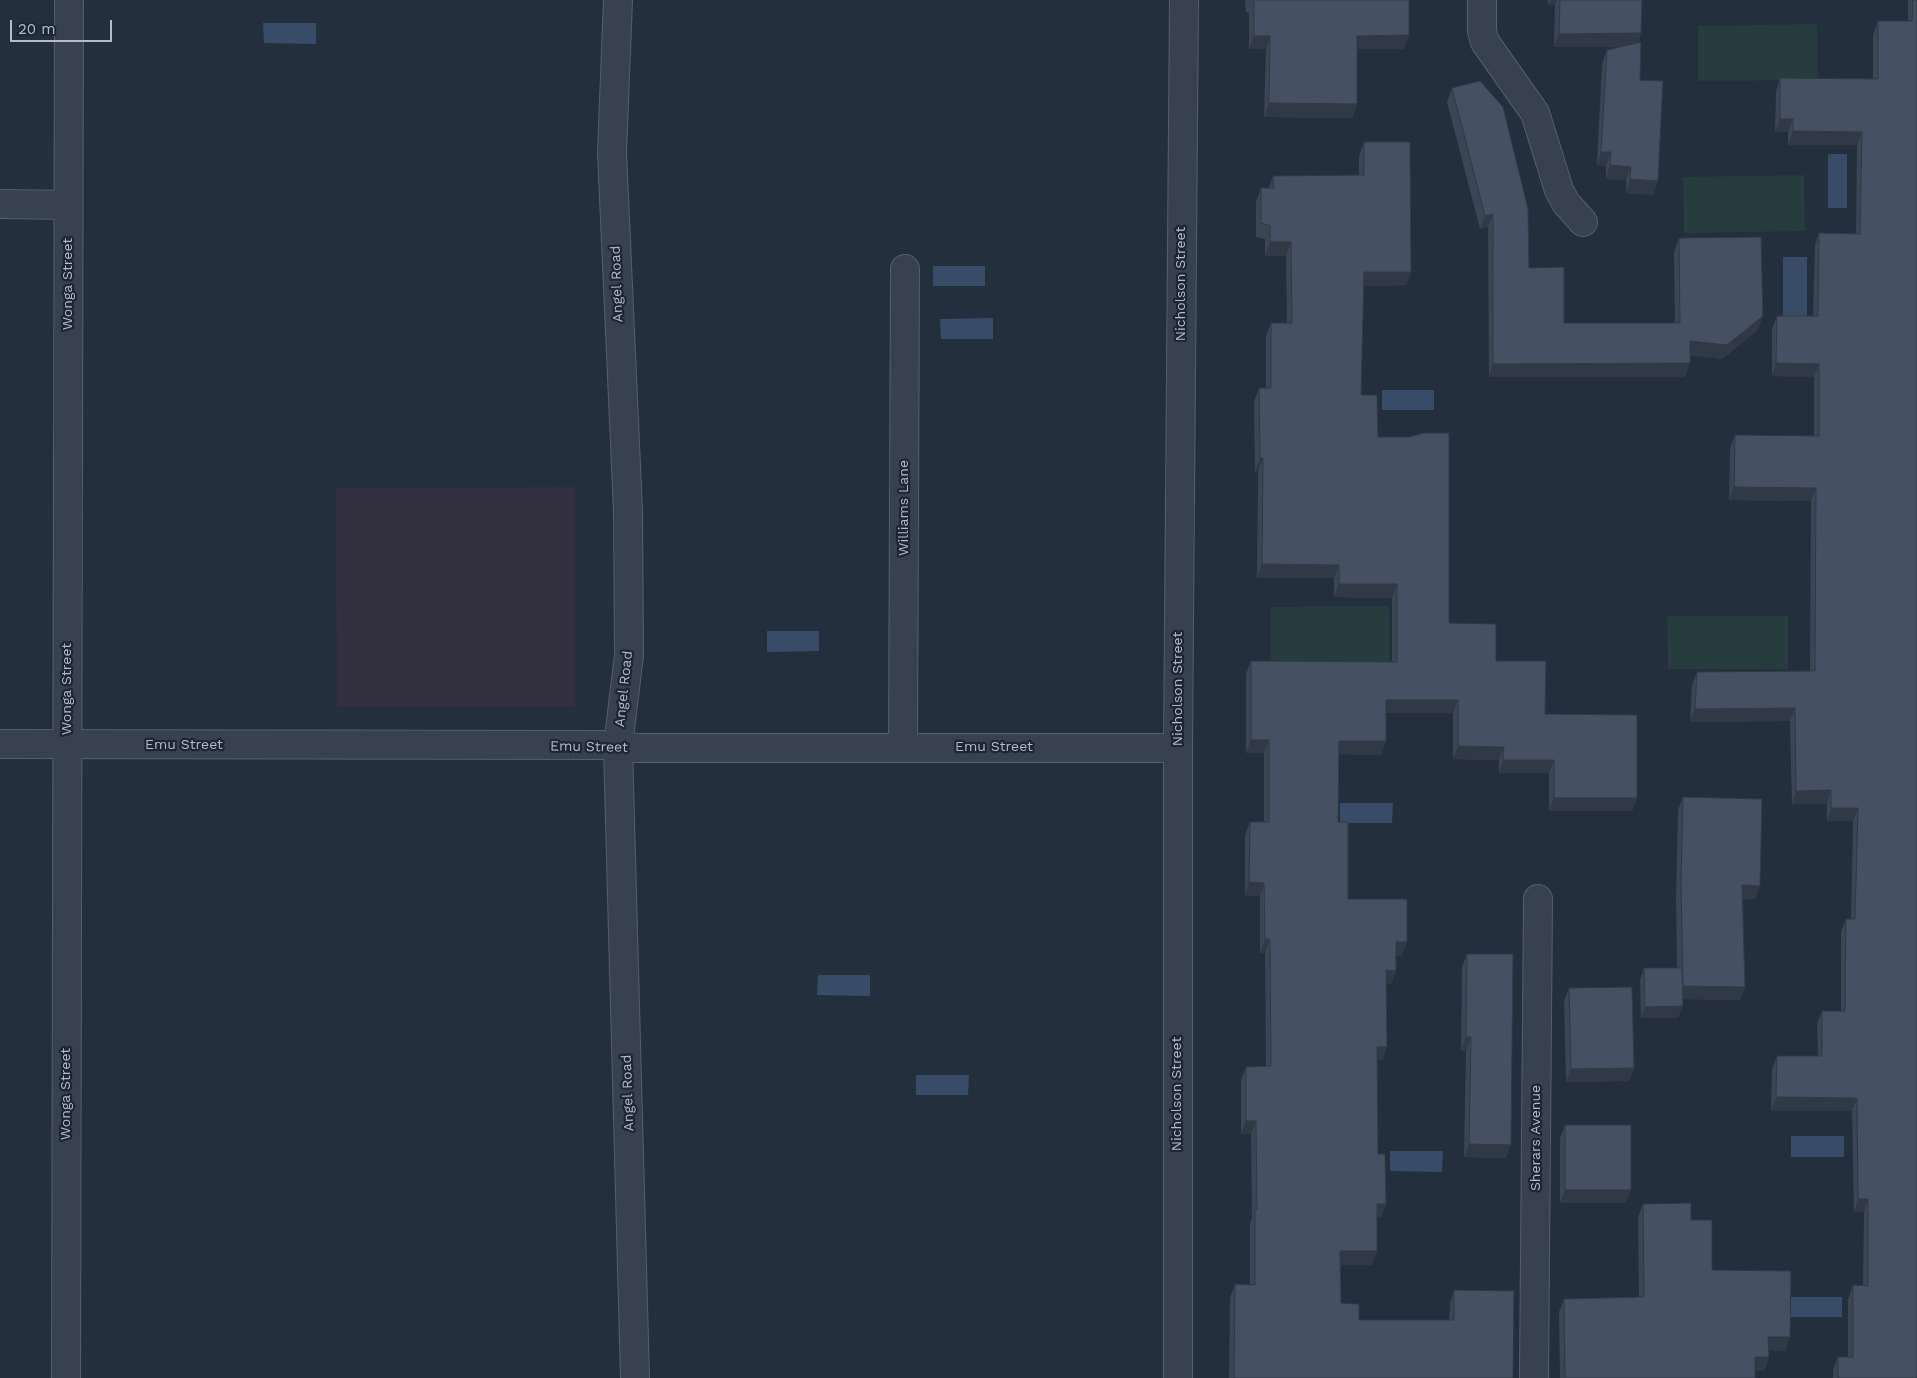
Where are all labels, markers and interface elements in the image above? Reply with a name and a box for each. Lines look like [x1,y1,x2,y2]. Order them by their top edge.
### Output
scale bar [12,10,115,42]
text: 20 m [18,20,56,38]
street label: Nicholson Street [1173,227,1189,341]
street label: Wonga Street [60,238,76,330]
street label: Angel Road [607,245,627,323]
street label: Williams Lane [896,460,912,556]
street label: Nicholson Street [1170,632,1186,746]
street label: Wonga Street [59,643,75,735]
street label: Angel Road [612,650,636,728]
street label: Emu Street [145,737,223,753]
street label: Emu Street [550,738,628,756]
street label: Emu Street [955,739,1033,755]
street label: Nicholson Street [1169,1037,1185,1151]
street label: Wonga Street [58,1048,74,1140]
street label: Angel Road [618,1054,638,1132]
street label: Sherars Avenue [1528,1085,1544,1191]

